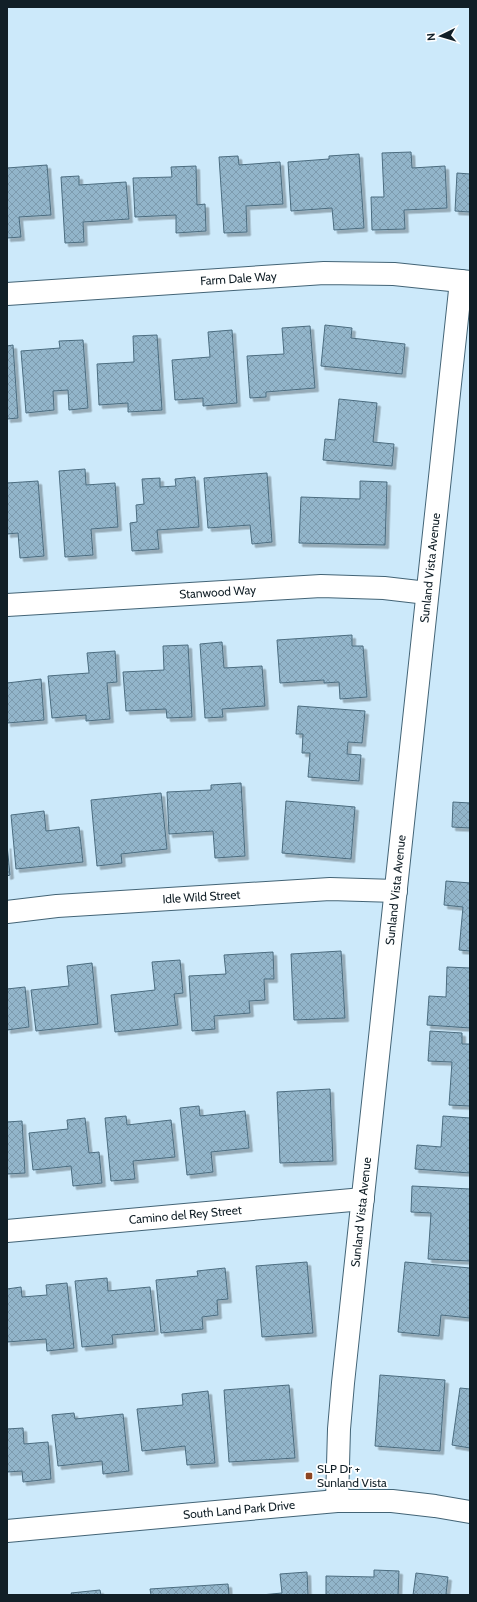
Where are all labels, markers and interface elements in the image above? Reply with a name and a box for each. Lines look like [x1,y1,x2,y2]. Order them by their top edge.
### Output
north arrow [421,16,461,56]
text: N [424,32,438,41]
street label: Farm Dale Way [200,268,277,288]
street label: Sunland Vista Avenue [416,512,443,624]
street label: Stanwood Way [179,582,256,602]
street label: Sunland Vista Avenue [382,834,409,946]
street label: Idle Wild Street [162,887,241,906]
street label: Sunland Vista Avenue [347,1156,374,1268]
street label: Camino del Rey Street [128,1202,242,1227]
place label: SLP Dr + Sunland Vista [317,1461,387,1490]
marker: SLP Dr + Sunland Vista [304,1471,314,1481]
street label: South Land Park Drive [182,1497,296,1522]

